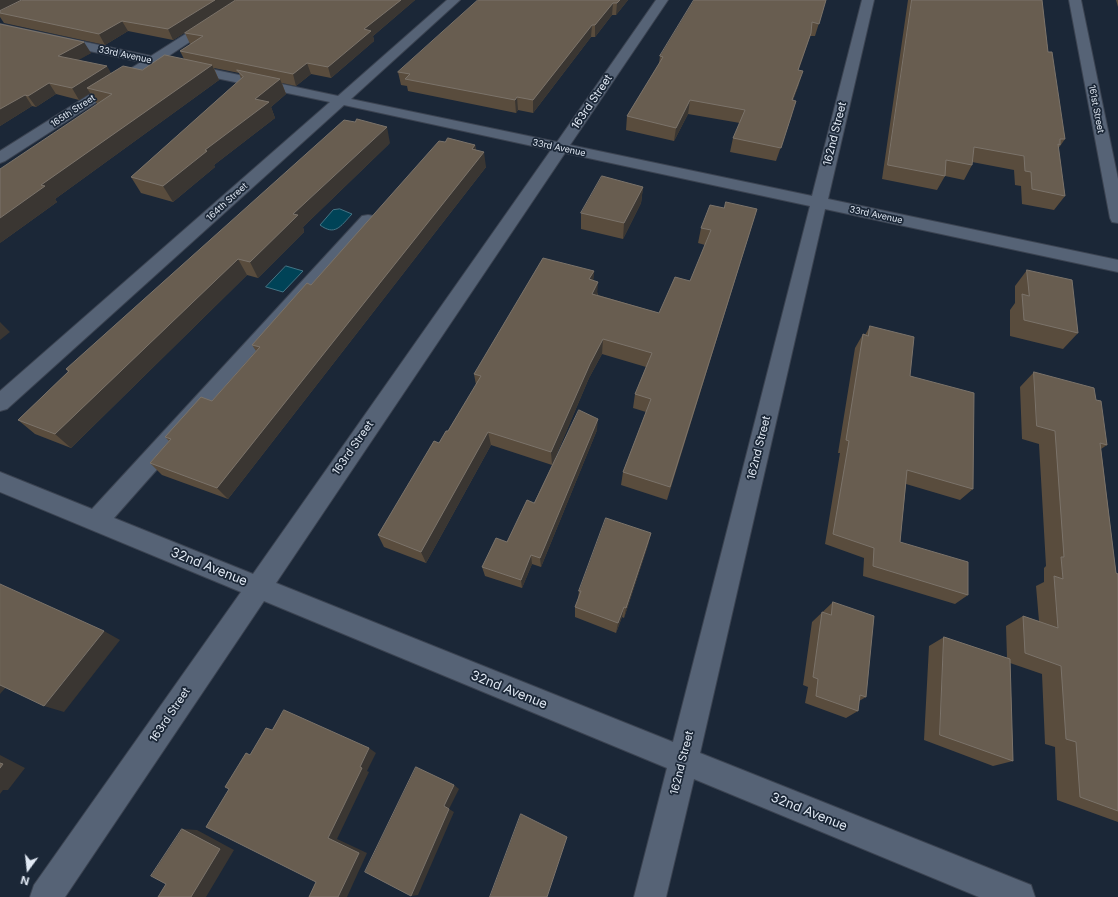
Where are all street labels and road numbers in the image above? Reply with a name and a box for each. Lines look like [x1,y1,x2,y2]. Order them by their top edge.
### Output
street label: 33rd Avenue [97,44,153,66]
street label: 163rd Street [569,72,615,132]
street label: 161st Street [1086,84,1106,134]
street label: 165th Street [49,93,97,129]
street label: 162nd Street [821,101,849,167]
street label: 33rd Avenue [531,137,587,159]
street label: 164th Street [204,181,250,223]
street label: 33rd Avenue [848,204,904,226]
street label: 162nd Street [745,415,773,481]
street label: 163rd Street [330,418,376,478]
street label: 32nd Avenue [169,545,249,589]
street label: 32nd Avenue [469,668,549,712]
street label: 163rd Street [147,685,193,745]
street label: 162nd Street [668,730,696,796]
street label: 32nd Avenue [769,790,849,834]

